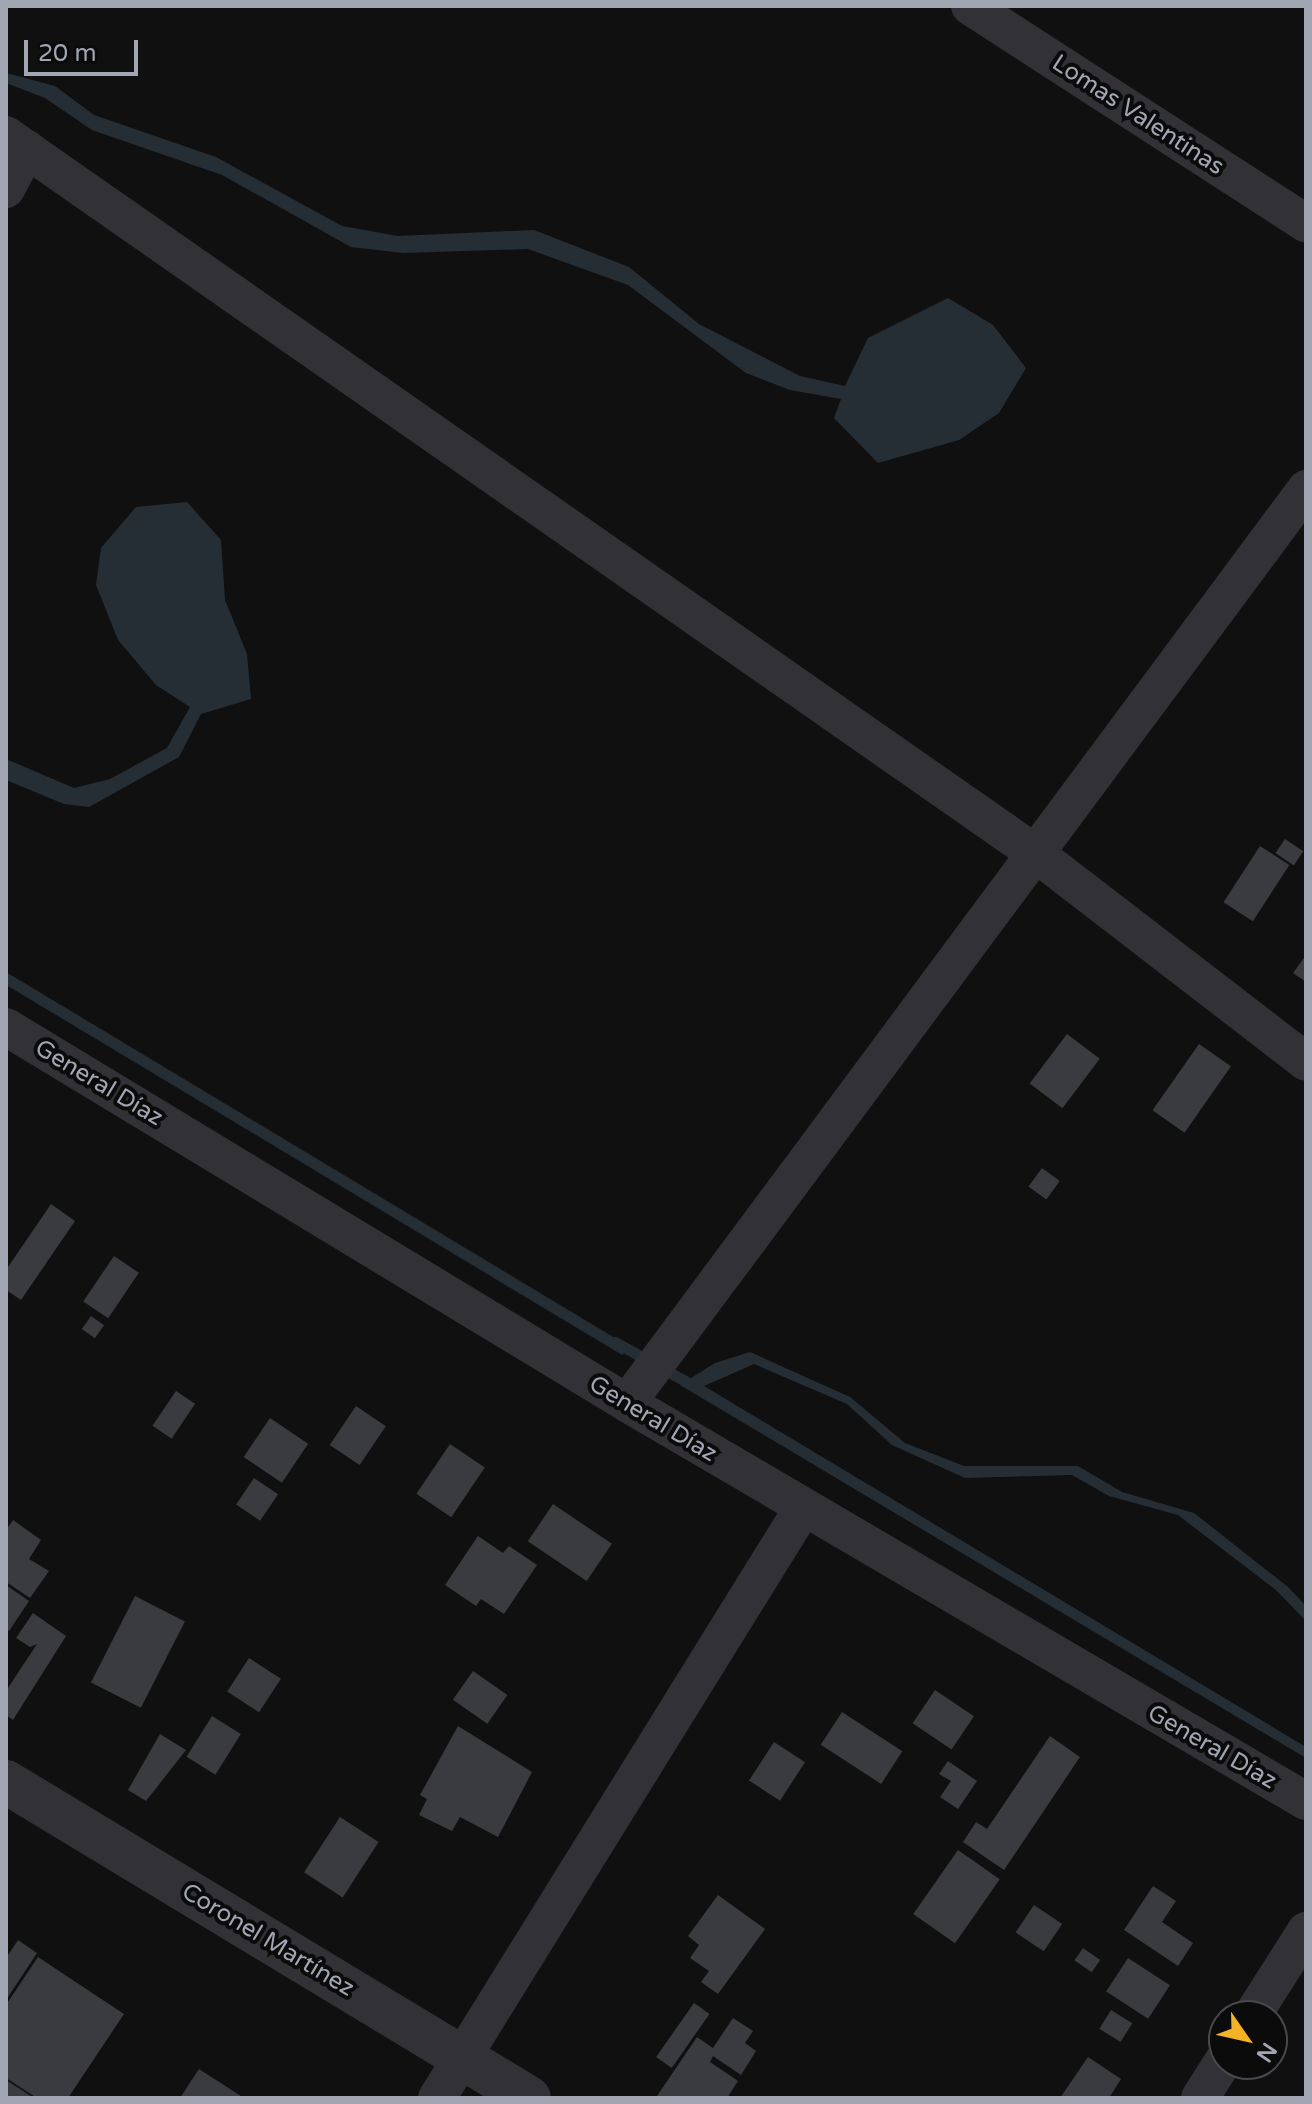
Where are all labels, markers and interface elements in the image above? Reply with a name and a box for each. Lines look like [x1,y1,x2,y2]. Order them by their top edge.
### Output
scale bar [28,24,142,74]
text: 20 m [38,39,96,68]
street label: Lomas Valentinas [1047,49,1229,181]
street label: General Díaz [30,1034,168,1132]
street label: General Díaz [584,1370,722,1468]
street label: General Díaz [1142,1699,1282,1795]
street label: Coronel Martínez [177,1877,359,2003]
north arrow [1208,2000,1288,2080]
text: N [1251,2038,1282,2067]

